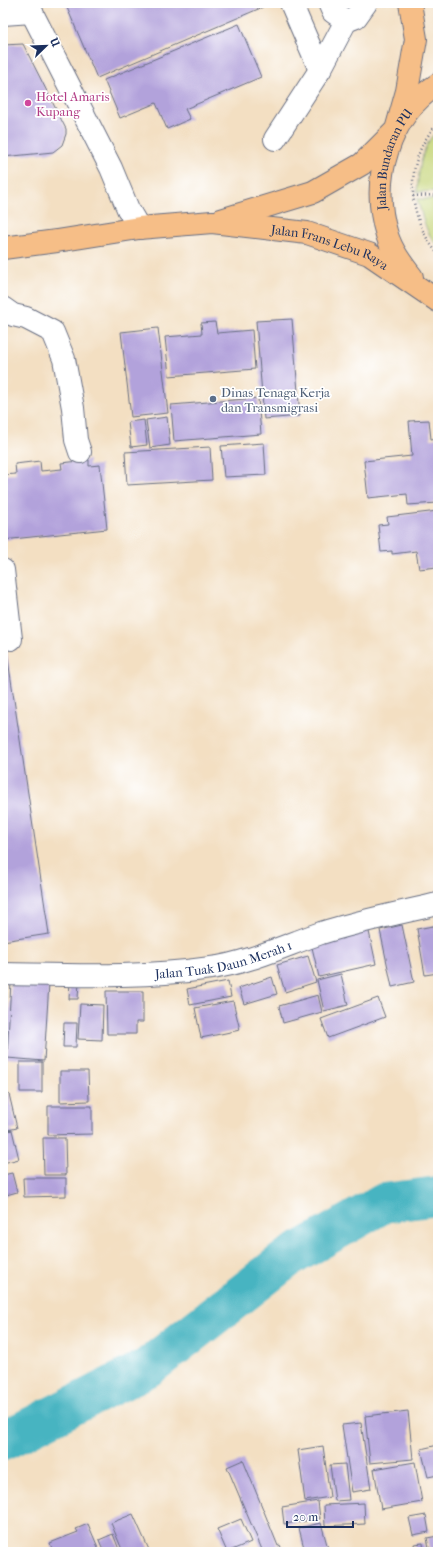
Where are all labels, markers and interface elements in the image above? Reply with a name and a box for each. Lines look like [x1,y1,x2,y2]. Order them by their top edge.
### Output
north arrow [26,26,66,66]
text: U [47,35,63,49]
place label: Hotel Amaris Kupang [36,89,110,119]
marker: Hotel Amaris Kupang [23,98,33,108]
street label: Jalan Bundaran PU [374,105,416,212]
street label: Jalan Frans Lebu Raya [269,222,392,274]
place label: Dinas Tenaga Kerja dan Transmigrasi [221,385,331,415]
marker: Dinas Tenaga Kerja dan Transmigrasi [208,394,218,404]
street label: Jalan Tuak Daun Merah 1 [153,937,294,982]
scale bar [287,1503,353,1529]
text: 20 m [293,1510,318,1524]

